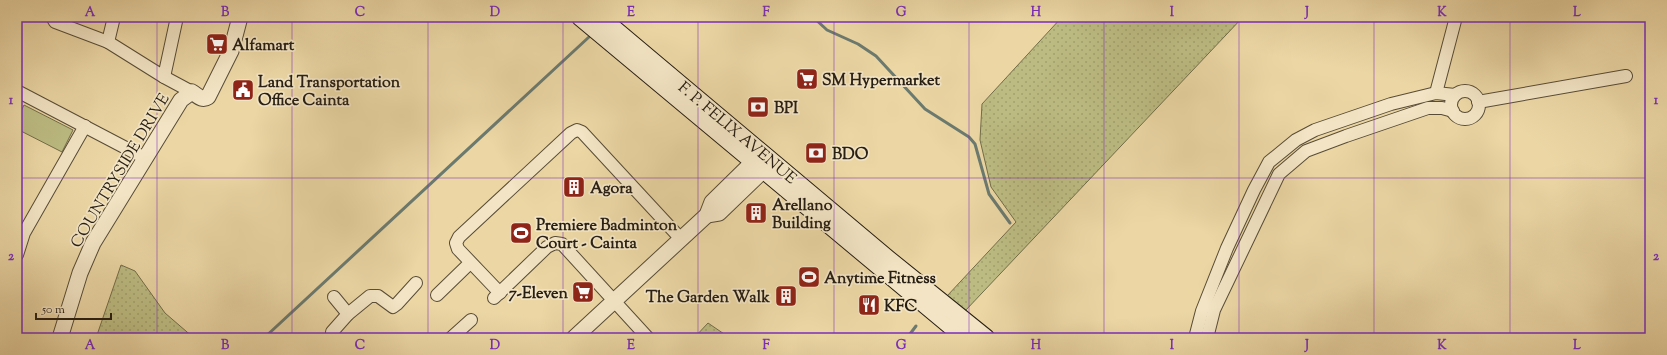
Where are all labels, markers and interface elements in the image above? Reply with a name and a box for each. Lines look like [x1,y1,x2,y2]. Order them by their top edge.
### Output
text: A [85,4,96,22]
text: B [221,4,230,22]
text: C [355,4,365,22]
text: D [490,4,500,22]
text: E [627,4,635,22]
text: F [762,4,770,22]
text: G [896,4,907,22]
text: H [1031,4,1042,22]
text: I [1170,4,1175,22]
text: J [1304,4,1309,22]
text: K [1437,4,1447,22]
text: L [1573,4,1581,22]
supermarket icon: Alfamart [204,31,230,57]
place label: Alfamart [232,35,295,58]
supermarket icon: SM Hypermarket [794,66,820,92]
place label: SM Hypermarket [822,70,940,93]
place label: Land Transportation Office Cainta [258,72,401,113]
public building icon: Land Transportation Office Cainta [230,77,256,103]
street label: F. P. FELIX AVENUE [672,77,801,191]
street label: COUNTRYSIDE DRIVE [66,89,177,253]
text: 1 [9,92,14,110]
text: 1 [1654,92,1659,110]
bank icon: BPI [745,94,771,120]
place label: BPI [774,98,799,121]
bank icon: BDO [803,140,829,166]
place label: BDO [832,144,869,167]
building icon: Agora [561,174,587,200]
place label: Agora [590,178,633,201]
place label: Arellano Building [772,195,833,236]
building icon: Arellano Building [743,200,769,226]
place label: Premiere Badminton Court - Cainta [536,215,678,256]
sports icon: Premiere Badminton Court - Cainta [508,220,534,246]
text: 2 [8,248,15,266]
text: 2 [1653,248,1660,266]
sports icon: Anytime Fitness [796,264,822,290]
place label: Anytime Fitness [824,268,936,291]
supermarket icon: 7-Eleven [570,279,596,305]
place label: 7-Eleven [509,283,569,306]
building icon: The Garden Walk [773,283,799,309]
place label: The Garden Walk [646,287,770,310]
restaurant icon: KFC [856,292,882,318]
scale bar [36,295,111,321]
place label: KFC [884,296,917,319]
text: 50 m [41,301,65,319]
text: A [85,337,96,355]
text: B [221,337,230,355]
text: C [355,337,365,355]
text: D [490,337,500,355]
text: E [627,337,635,355]
text: F [762,337,770,355]
text: G [896,337,907,355]
text: H [1031,337,1042,355]
text: I [1170,337,1175,355]
text: J [1304,337,1309,355]
text: K [1437,337,1447,355]
text: L [1573,337,1581,355]

